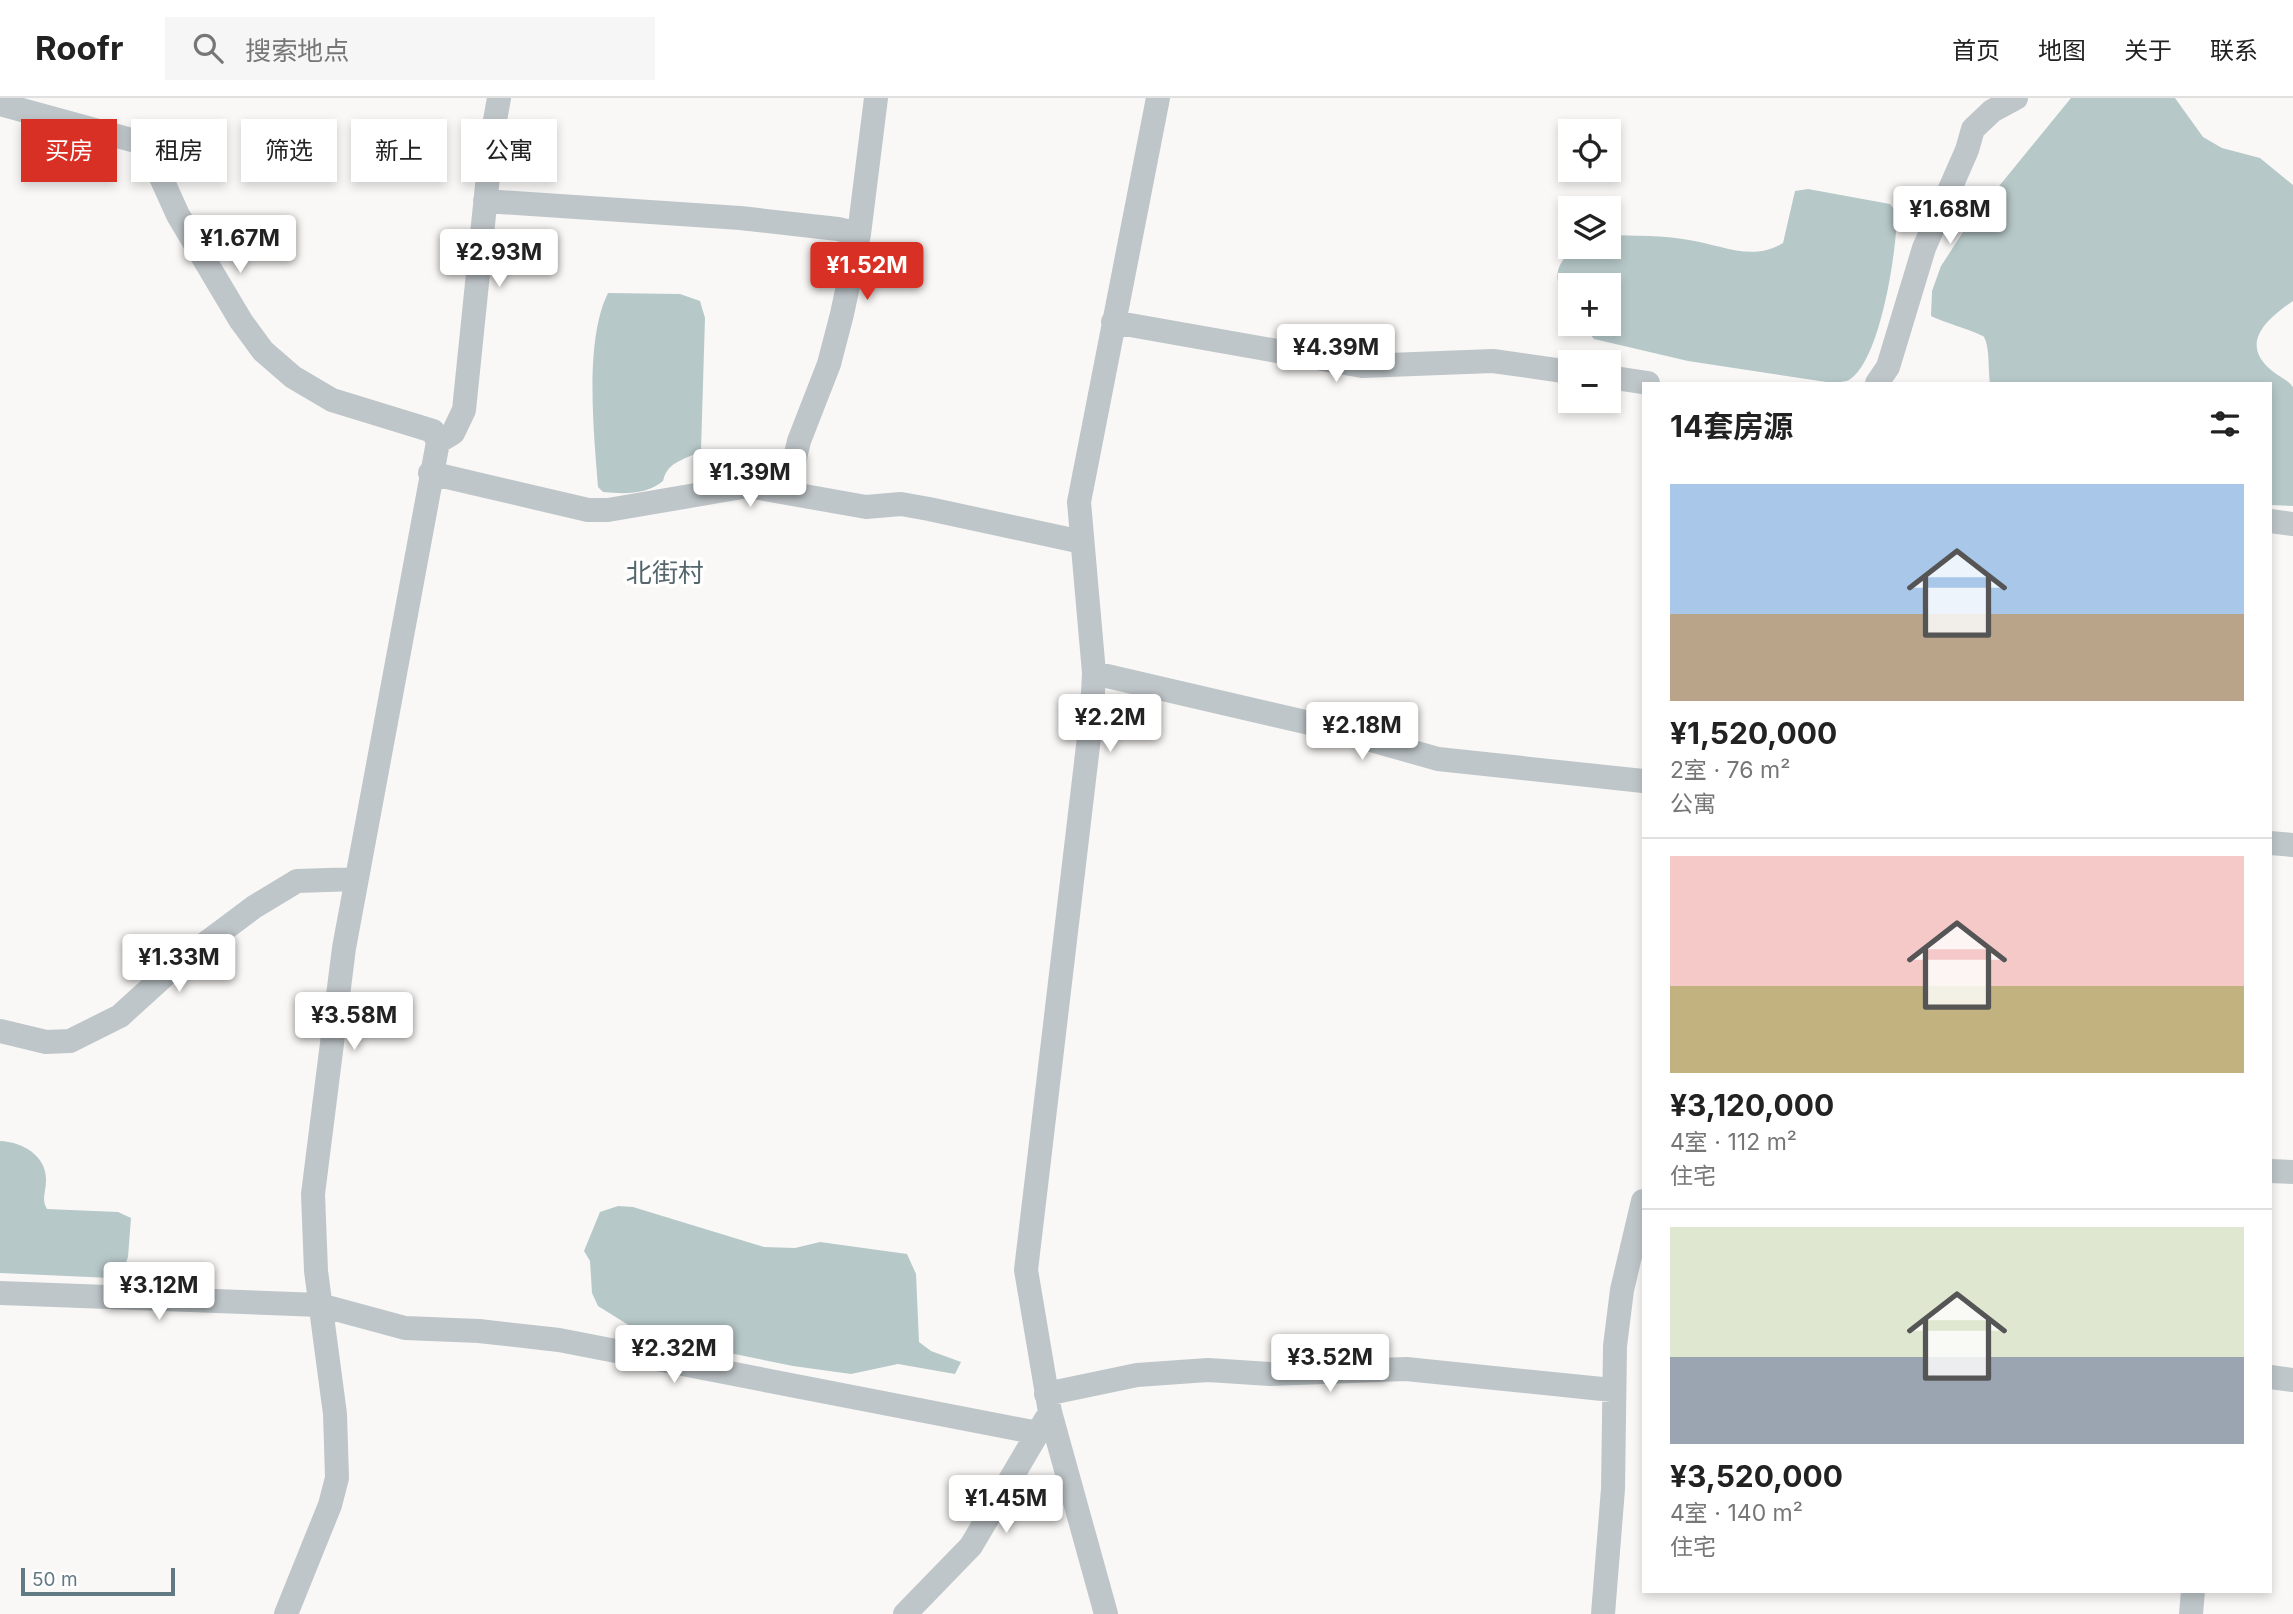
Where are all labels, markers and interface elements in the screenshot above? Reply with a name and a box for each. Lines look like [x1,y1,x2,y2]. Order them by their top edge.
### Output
search box [165,17,655,80]
text: Roofr [35,28,123,68]
icon: search [189,29,227,67]
text: 搜索地点 [245,35,349,66]
text: 首页 [1952,36,2000,65]
text: 地图 [2038,36,2086,65]
text: 关于 [2124,36,2172,65]
text: 联系 [2210,36,2258,65]
chip: 买房 [21,119,117,182]
chip: 租房 [131,119,227,182]
chip: 筛选 [241,119,337,182]
chip: 新上 [351,119,447,182]
chip: 公寓 [461,119,557,182]
map controls [1558,119,1621,413]
button: locate [1558,119,1621,182]
pin: ¥1.68M [1893,186,2007,246]
text: ¥1.68M [1909,195,1991,223]
button: layers [1558,196,1621,259]
pin: ¥1.67M [183,216,297,275]
text: ¥1.67M [200,224,280,252]
pin: ¥2.93M [442,230,556,289]
text: ¥2.93M [456,238,542,266]
pin: ¥1.52M [810,242,924,302]
text: ¥1.52M [826,251,908,279]
button: + [1558,273,1621,336]
pin: ¥4.39M [1279,324,1393,384]
text: ¥4.39M [1293,333,1379,361]
button: − [1558,350,1621,413]
icon: filters [2206,405,2244,443]
text: 14套房源 [1670,408,1793,444]
pin: ¥1.39M [693,450,807,509]
text: ¥1.39M [709,458,791,486]
icon: home [1894,530,2020,656]
district label: 北街村 [626,557,704,588]
pin: ¥2.2M [1061,694,1159,754]
pin: ¥2.18M [1305,702,1419,762]
text: ¥2.2M [1074,703,1146,731]
text: ¥2.18M [1322,711,1402,739]
text: ¥1,520,000 [1670,715,1837,751]
text: 2室 · 76 m² [1670,756,1790,784]
text: 公寓 [1670,790,1716,818]
icon: home [1894,902,2020,1028]
pin: ¥1.33M [122,934,236,994]
text: ¥1.33M [138,943,220,971]
pin: ¥3.58M [297,992,411,1052]
text: ¥3.58M [311,1001,397,1029]
text: ¥3,120,000 [1670,1087,1834,1123]
text: 4室 · 112 m² [1670,1128,1797,1156]
text: 住宅 [1670,1162,1716,1190]
pin: ¥3.12M [102,1262,216,1322]
text: ¥3.12M [120,1271,198,1299]
icon: home [1894,1273,2020,1399]
pin: ¥2.32M [617,1326,731,1385]
text: ¥2.32M [631,1334,717,1362]
pin: ¥3.52M [1273,1334,1387,1394]
text: ¥3.52M [1287,1343,1373,1371]
text: ¥3,520,000 [1670,1458,1843,1494]
pin: ¥1.45M [949,1476,1063,1535]
text: ¥1.45M [965,1484,1047,1512]
text: 4室 · 140 m² [1670,1499,1803,1527]
text: 住宅 [1670,1533,1716,1561]
scale bar [21,1565,175,1597]
text: 50 m [32,1568,78,1591]

